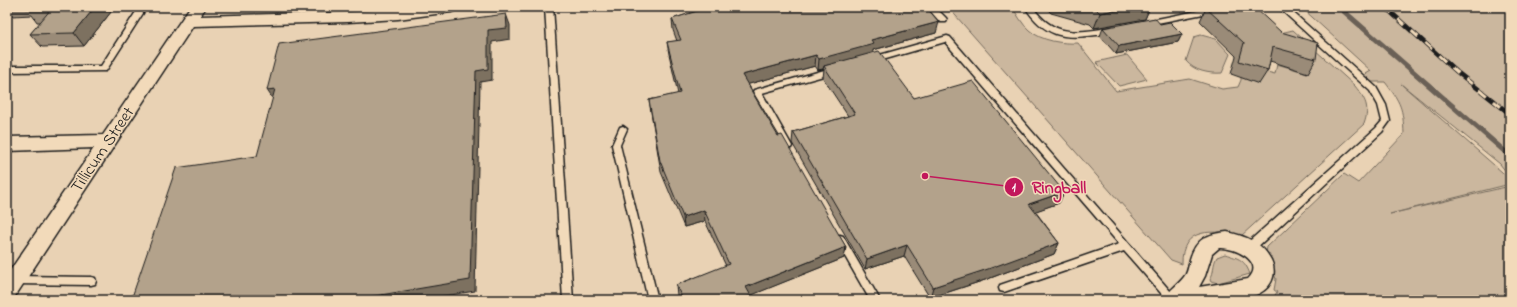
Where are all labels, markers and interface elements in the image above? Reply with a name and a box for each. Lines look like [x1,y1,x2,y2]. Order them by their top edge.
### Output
street label: Tillicum Street [65,102,141,198]
callout: Ringball [1004,172,1095,202]
text: Ringball [1032,176,1086,203]
text: 1 [1012,179,1016,197]

